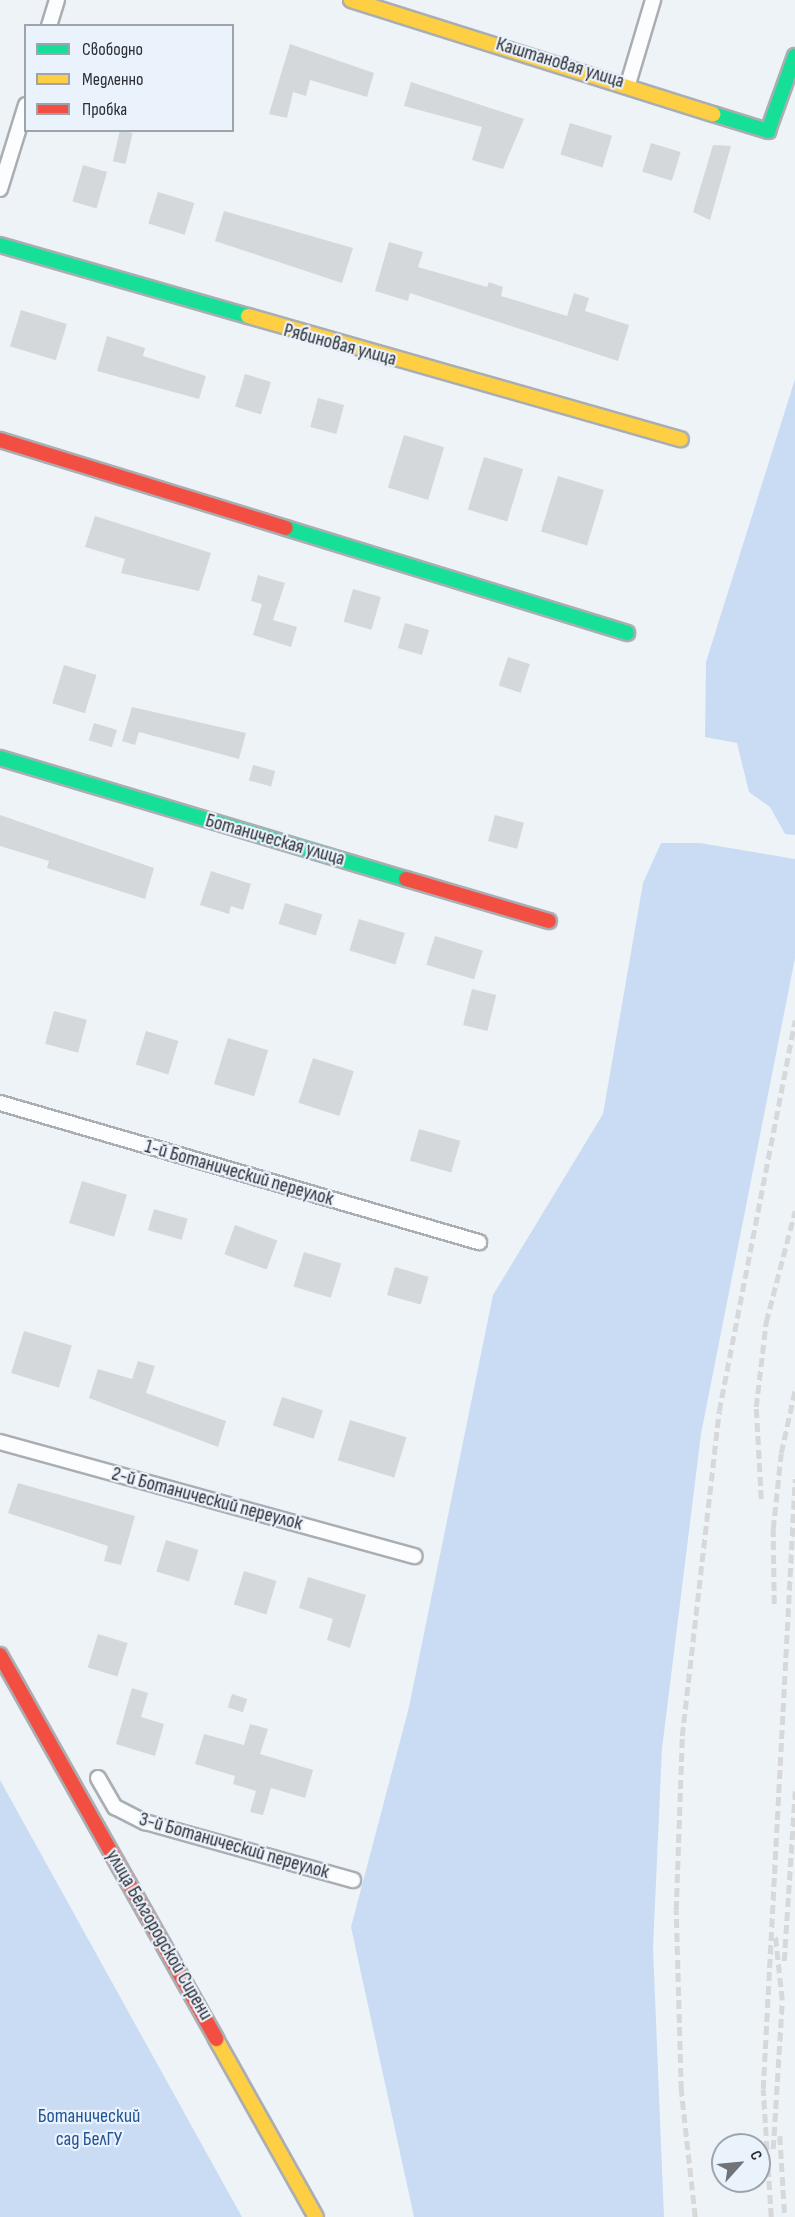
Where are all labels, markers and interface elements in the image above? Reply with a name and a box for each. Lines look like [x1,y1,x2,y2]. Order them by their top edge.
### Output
legend [24,24,234,132]
street label: Каштановая улица [493,32,627,94]
text: Свободно [82,39,143,60]
text: Медленно [82,69,144,90]
text: Пробка [82,99,127,120]
street label: Рябиновая улица [281,318,399,372]
street label: Ботаническая улица [203,809,347,871]
street label: 1-й Ботанический переулок [142,1135,336,1211]
street label: 2-й Ботанический переулок [109,1462,305,1536]
street label: 3-й Ботанический переулок [136,1807,332,1885]
street label: улица Белгородской Сирени [100,1846,218,2024]
park label: Ботанический сад БелГУ [38,2104,140,2151]
north arrow [711,2133,771,2193]
text: С [745,2148,766,2163]

